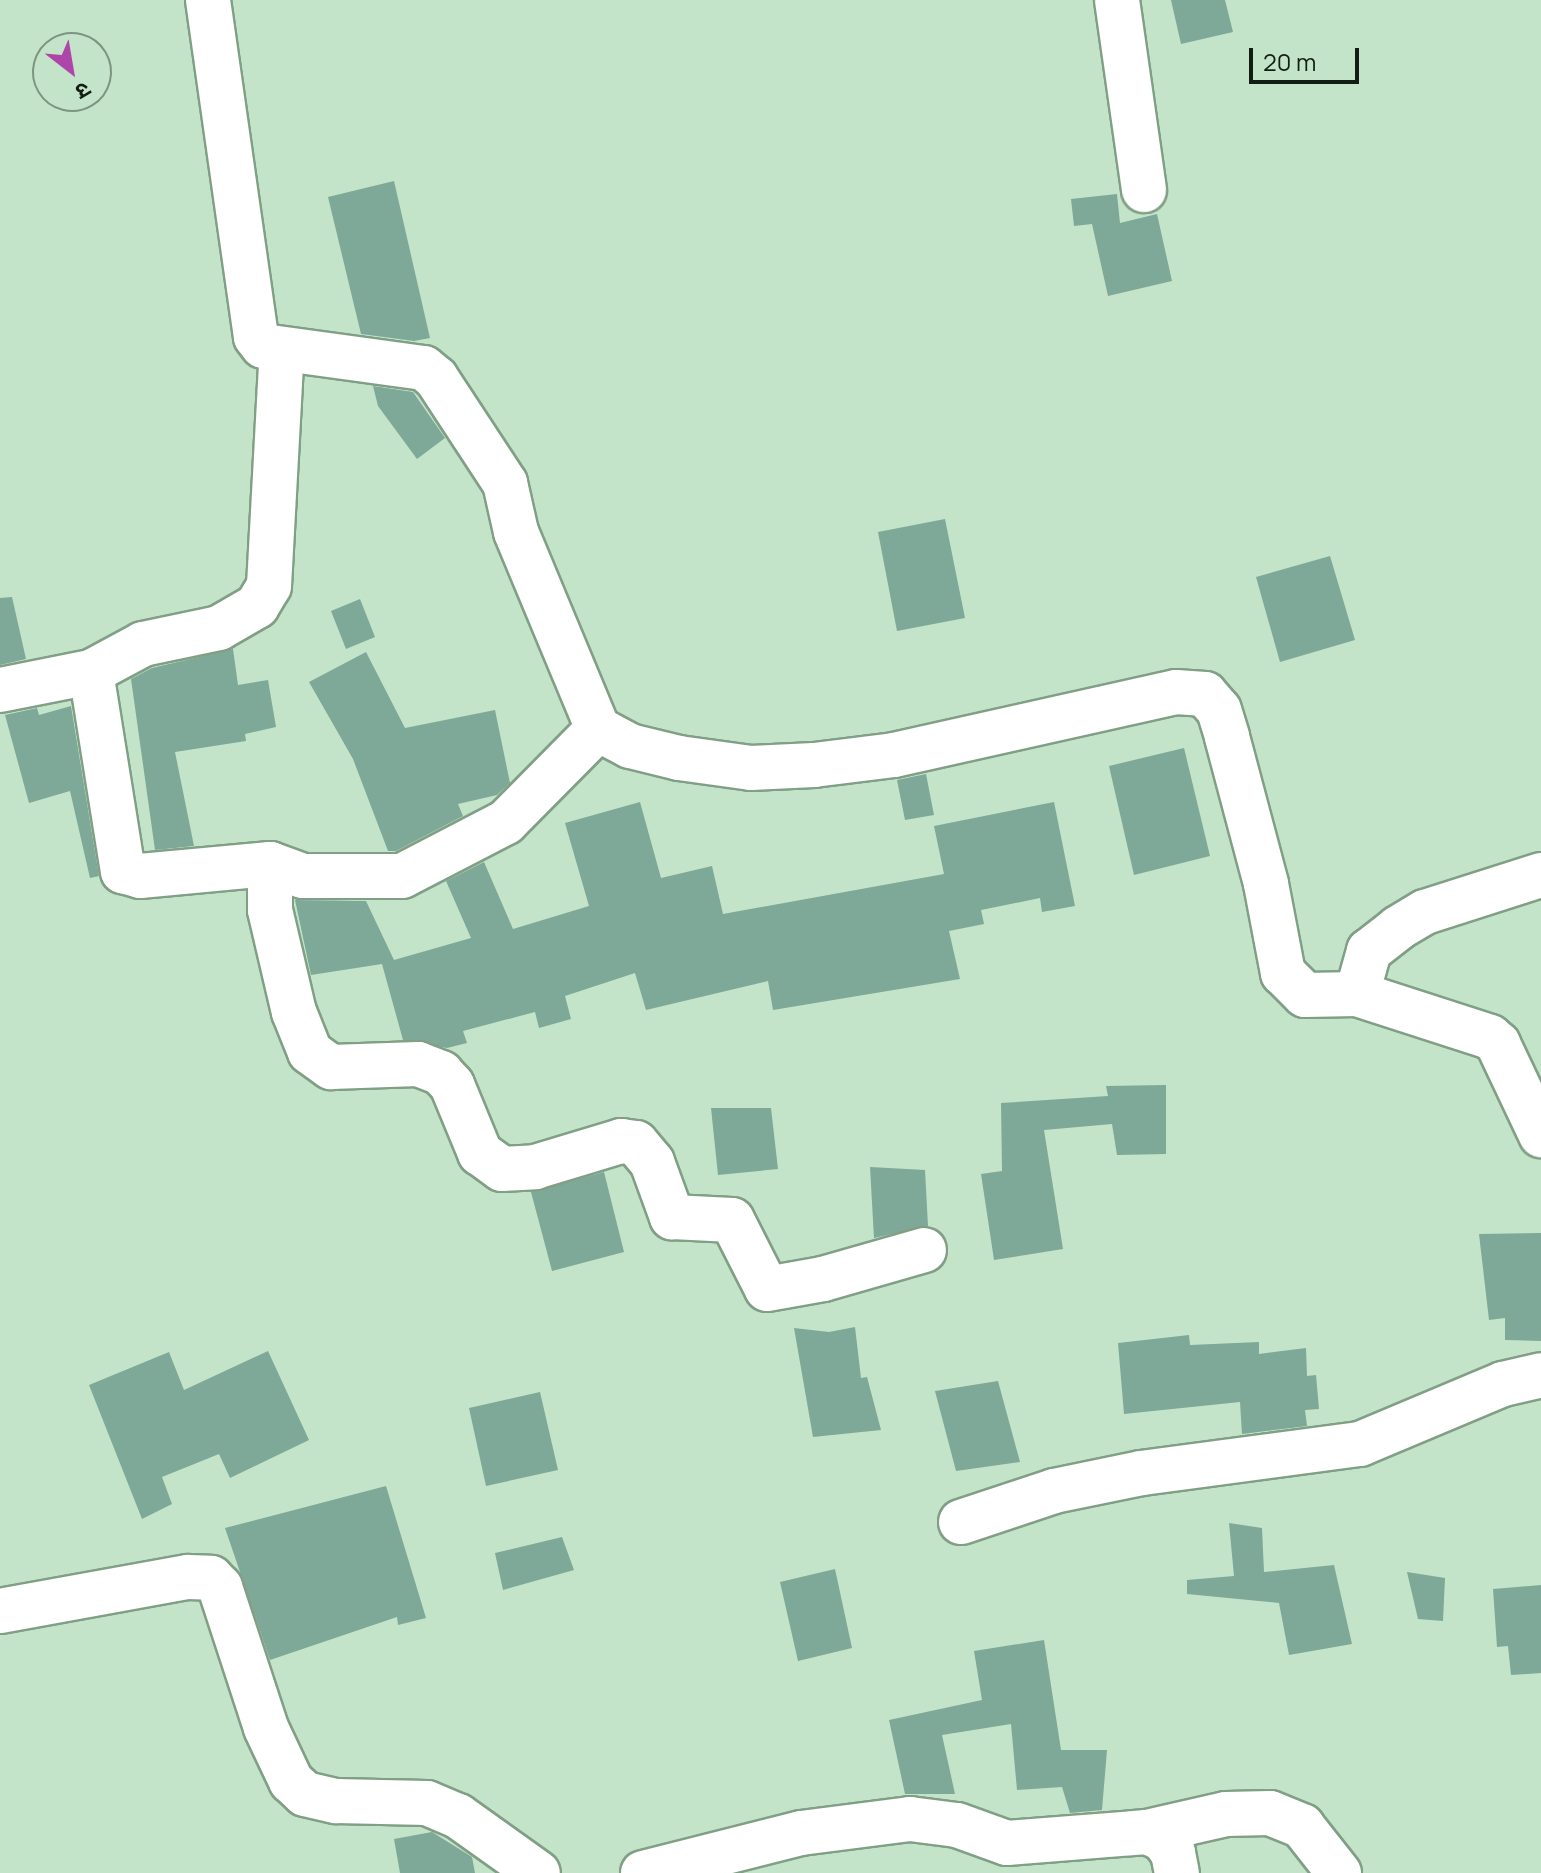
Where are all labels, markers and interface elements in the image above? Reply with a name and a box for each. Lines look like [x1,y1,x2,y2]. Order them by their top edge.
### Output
north arrow [32,32,112,112]
scale bar [1253,32,1363,82]
text: 20 m [1263,45,1316,78]
text: उ [70,75,97,107]

